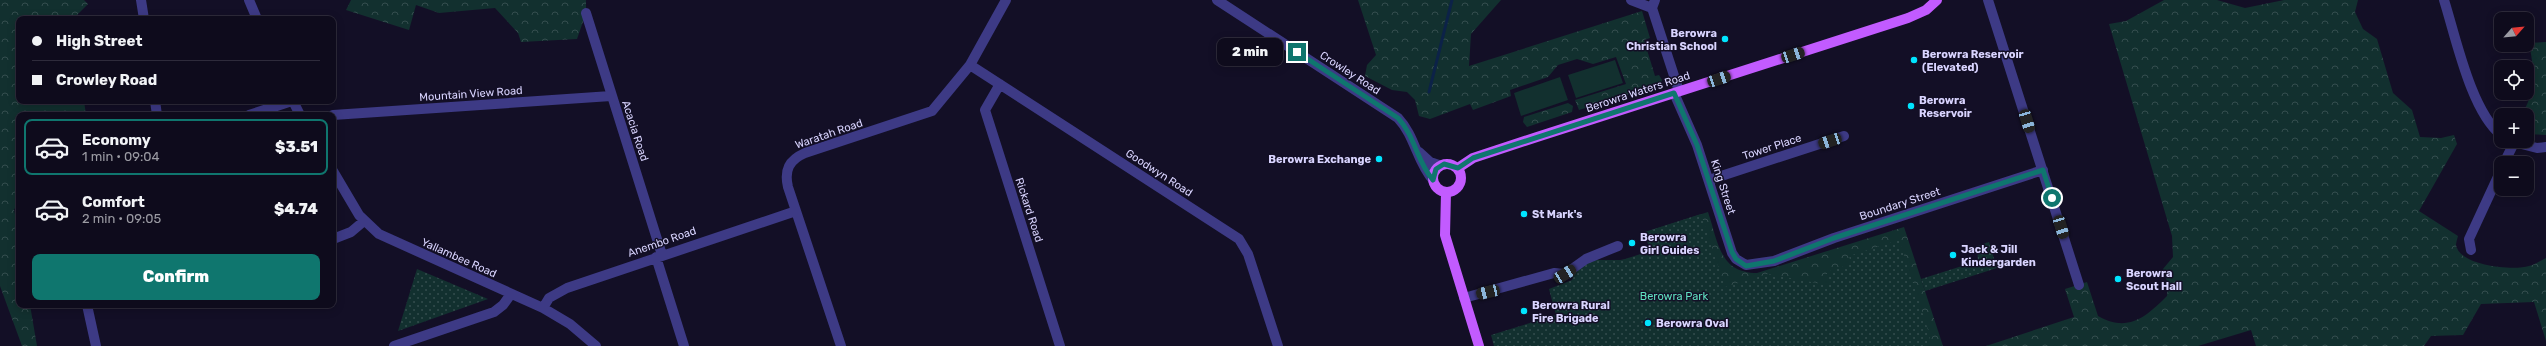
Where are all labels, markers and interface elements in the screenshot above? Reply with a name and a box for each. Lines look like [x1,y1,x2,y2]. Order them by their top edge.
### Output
north arrow [2494,12,2534,52]
map controls [2494,12,2534,196]
place label: Berowra Christian School [1626,27,1717,53]
text: High Street [56,32,142,50]
marker: Berowra Christian School [1720,34,1730,44]
callout: 2 min [1217,38,1283,66]
route end [1288,43,1306,61]
text: 2 min [1232,44,1268,59]
car [1780,46,1806,64]
place label: Berowra Reservoir (Elevated) [1922,48,2024,74]
street label: Crowley Road [1317,49,1383,97]
marker: Berowra Reservoir (Elevated) [1909,55,1919,65]
button: locate [2494,60,2534,100]
street label: Berowra Waters Road [1584,69,1692,115]
car [1706,70,1732,88]
text: Crowley Road [56,71,157,89]
street label: Mountain View Road [419,84,523,104]
place label: Berowra Reservoir [1919,94,1972,120]
street label: Acacia Road [619,99,651,163]
marker: Berowra Reservoir [1906,101,1916,111]
car [2018,108,2036,134]
button: + [2494,108,2534,148]
street label: Waratah Road [794,116,864,152]
icon: car [34,129,70,165]
text: Economy [82,131,151,149]
street label: Tower Place [1741,131,1803,163]
car [1817,132,1843,150]
text: $3.51 [275,138,318,156]
street label: Goodwyn Road [1123,147,1195,199]
text: 1 min · 09:04 [82,149,160,164]
place label: Berowra Exchange [1268,153,1371,166]
marker: Berowra Exchange [1374,154,1384,164]
button: − [2494,156,2534,196]
street label: King Street [1708,158,1738,217]
street label: Rickard Road [1012,176,1046,244]
street label: Boundary Street [1858,185,1943,223]
route start [2043,189,2061,207]
icon: car [34,191,70,227]
text: Comfort [82,193,145,211]
text: $4.74 [274,200,318,218]
place label: St Mark's [1532,208,1582,221]
marker: St Mark's [1519,209,1529,219]
text: 2 min · 09:05 [82,211,161,226]
car [2052,214,2070,240]
street label: Anembo Road [626,224,698,260]
place label: Berowra Girl Guides [1640,231,1699,257]
street label: Yallambee Road [419,236,499,280]
marker: Berowra Girl Guides [1627,238,1637,248]
place label: Jack & Jill Kindergarden [1961,243,2036,269]
marker: Jack & Jill Kindergarden [1948,250,1958,260]
button: Confirm [32,254,320,300]
car [1552,263,1578,285]
place label: Berowra Scout Hall [2126,267,2182,293]
marker: Berowra Scout Hall [2113,274,2123,284]
car [1475,283,1501,301]
park label: Berowra Park [1640,290,1708,303]
place label: Berowra Rural Fire Brigade [1532,299,1610,325]
marker: Berowra Rural Fire Brigade [1519,306,1529,316]
place label: Berowra Oval [1656,317,1729,330]
marker: Berowra Oval [1643,318,1653,328]

